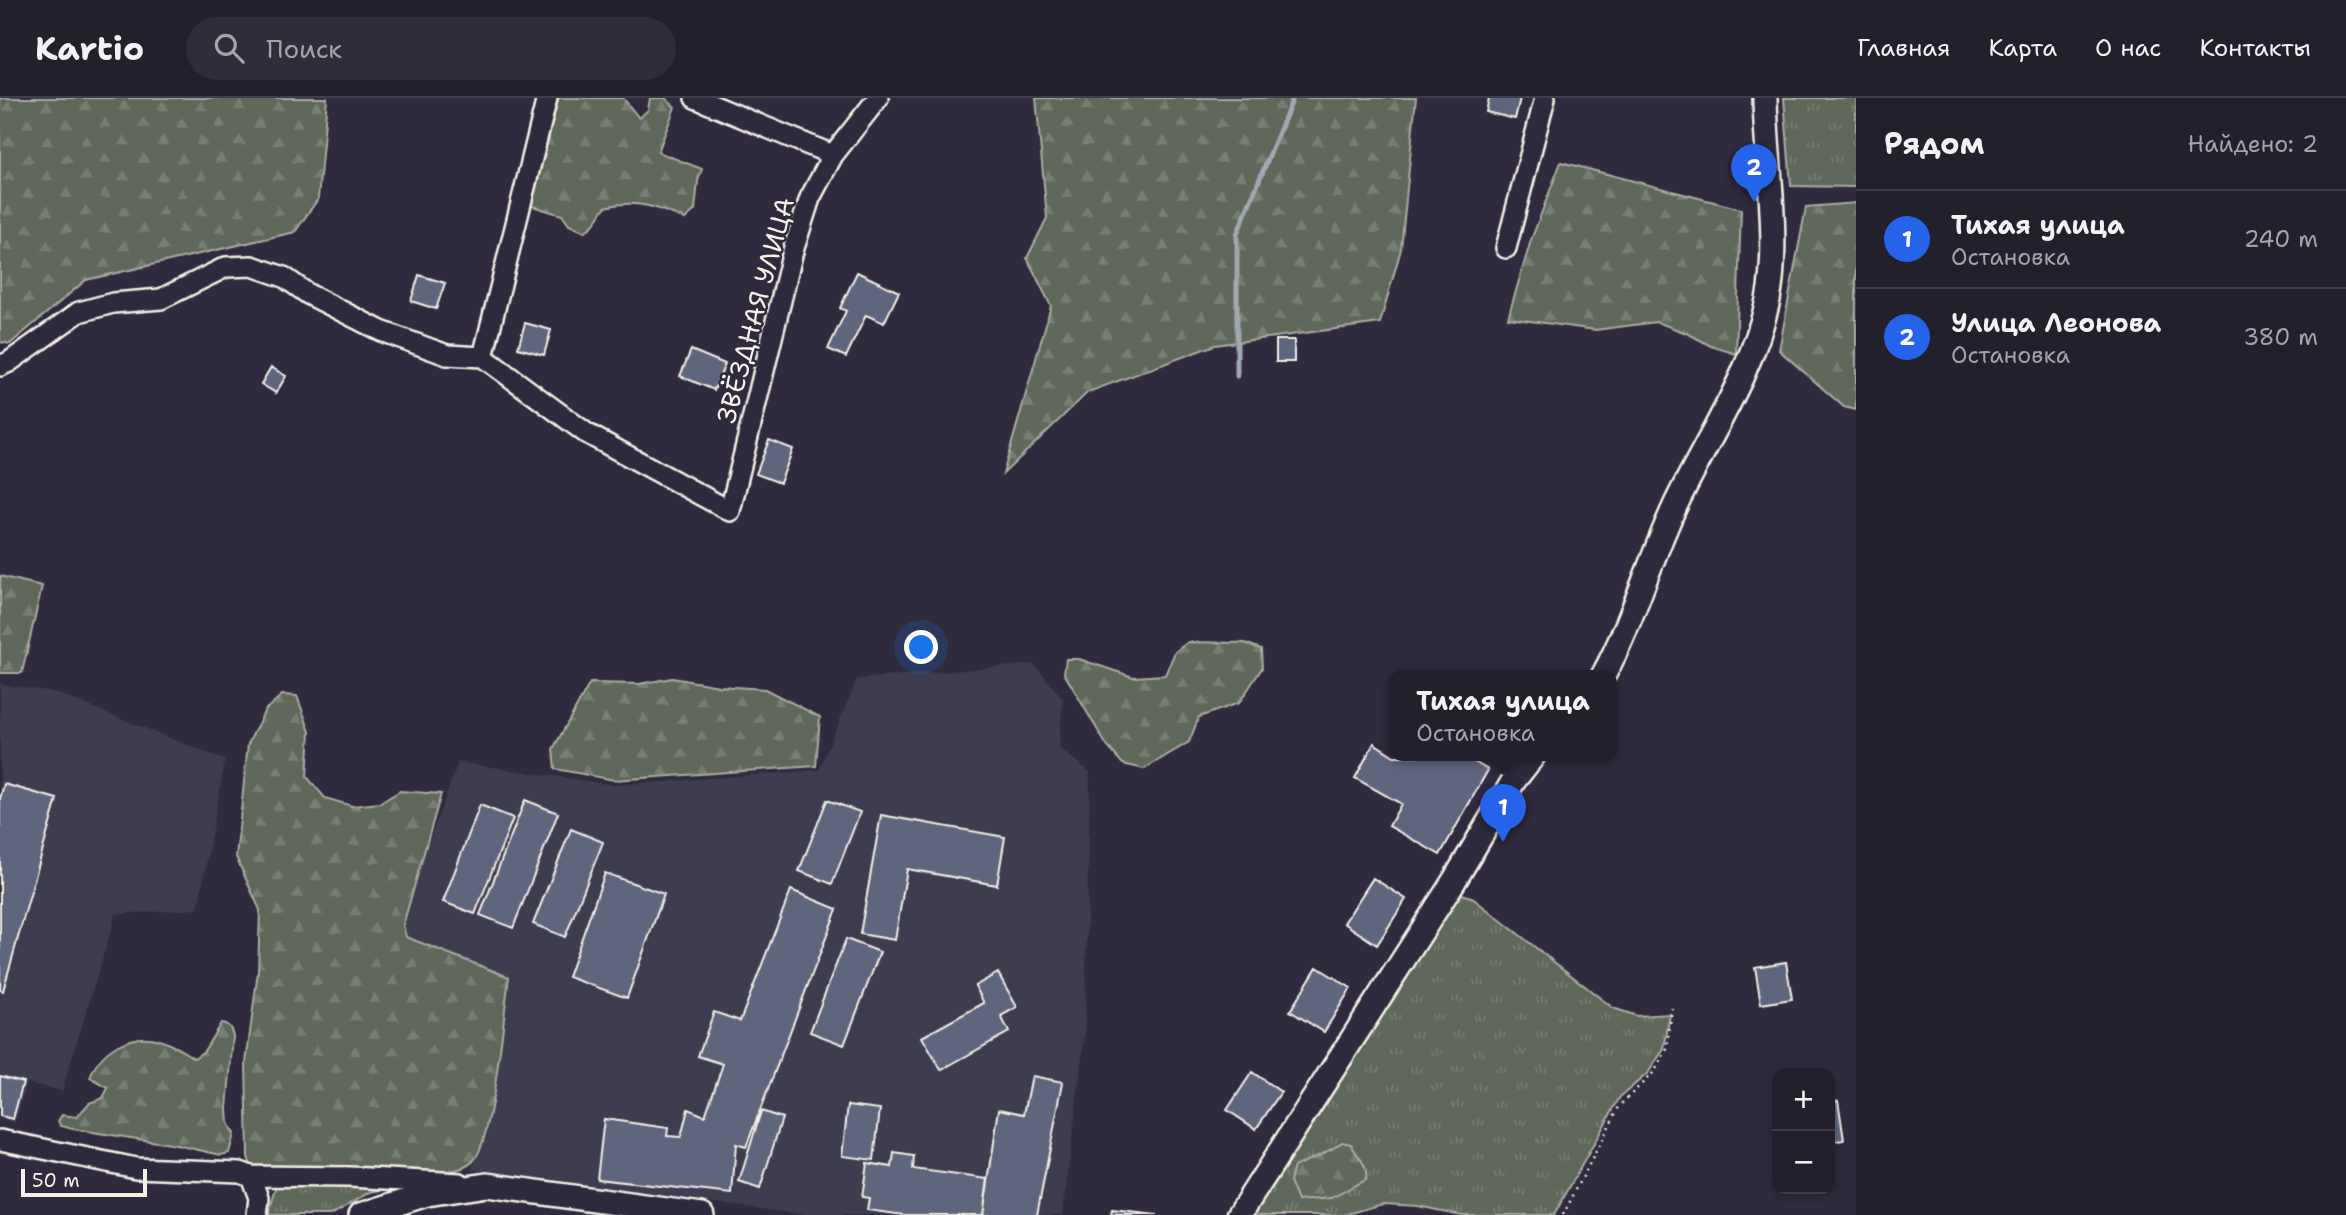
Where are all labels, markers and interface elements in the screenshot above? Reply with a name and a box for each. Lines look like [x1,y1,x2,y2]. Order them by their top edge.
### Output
search box [186,17,676,80]
text: Kartio [35,26,144,71]
icon: search [210,29,248,67]
text: Поиск [266,31,342,66]
text: Главная [1857,32,1950,64]
text: Карта [1988,32,2057,64]
text: О нас [2095,32,2161,64]
text: Контакты [2199,32,2311,64]
text: Рядом [1884,123,1984,164]
text: Найдено: 2 [2188,129,2318,159]
pin: 2 [1731,144,1777,202]
street label: ЗВЁЗДНАЯ УЛИЦА [708,193,802,427]
text: Тихая улица [1951,207,2125,242]
text: 1 [1902,224,1912,254]
text: 240 m [2244,224,2318,254]
text: Остановка [1951,242,2070,272]
text: Улица Леонова [1951,305,2161,340]
text: 2 [1899,322,1915,352]
text: 380 m [2243,322,2318,352]
text: Остановка [1951,340,2070,370]
your location [904,630,938,664]
popup [1389,670,1617,761]
text: Тихая улица [1416,683,1590,718]
text: Остановка [1416,718,1535,748]
pin: 1 [1480,784,1526,842]
map controls [1772,1068,1835,1194]
button: + [1772,1068,1835,1131]
button: − [1772,1131,1835,1194]
scale bar [21,1166,147,1198]
text: 50 m [32,1168,80,1193]

